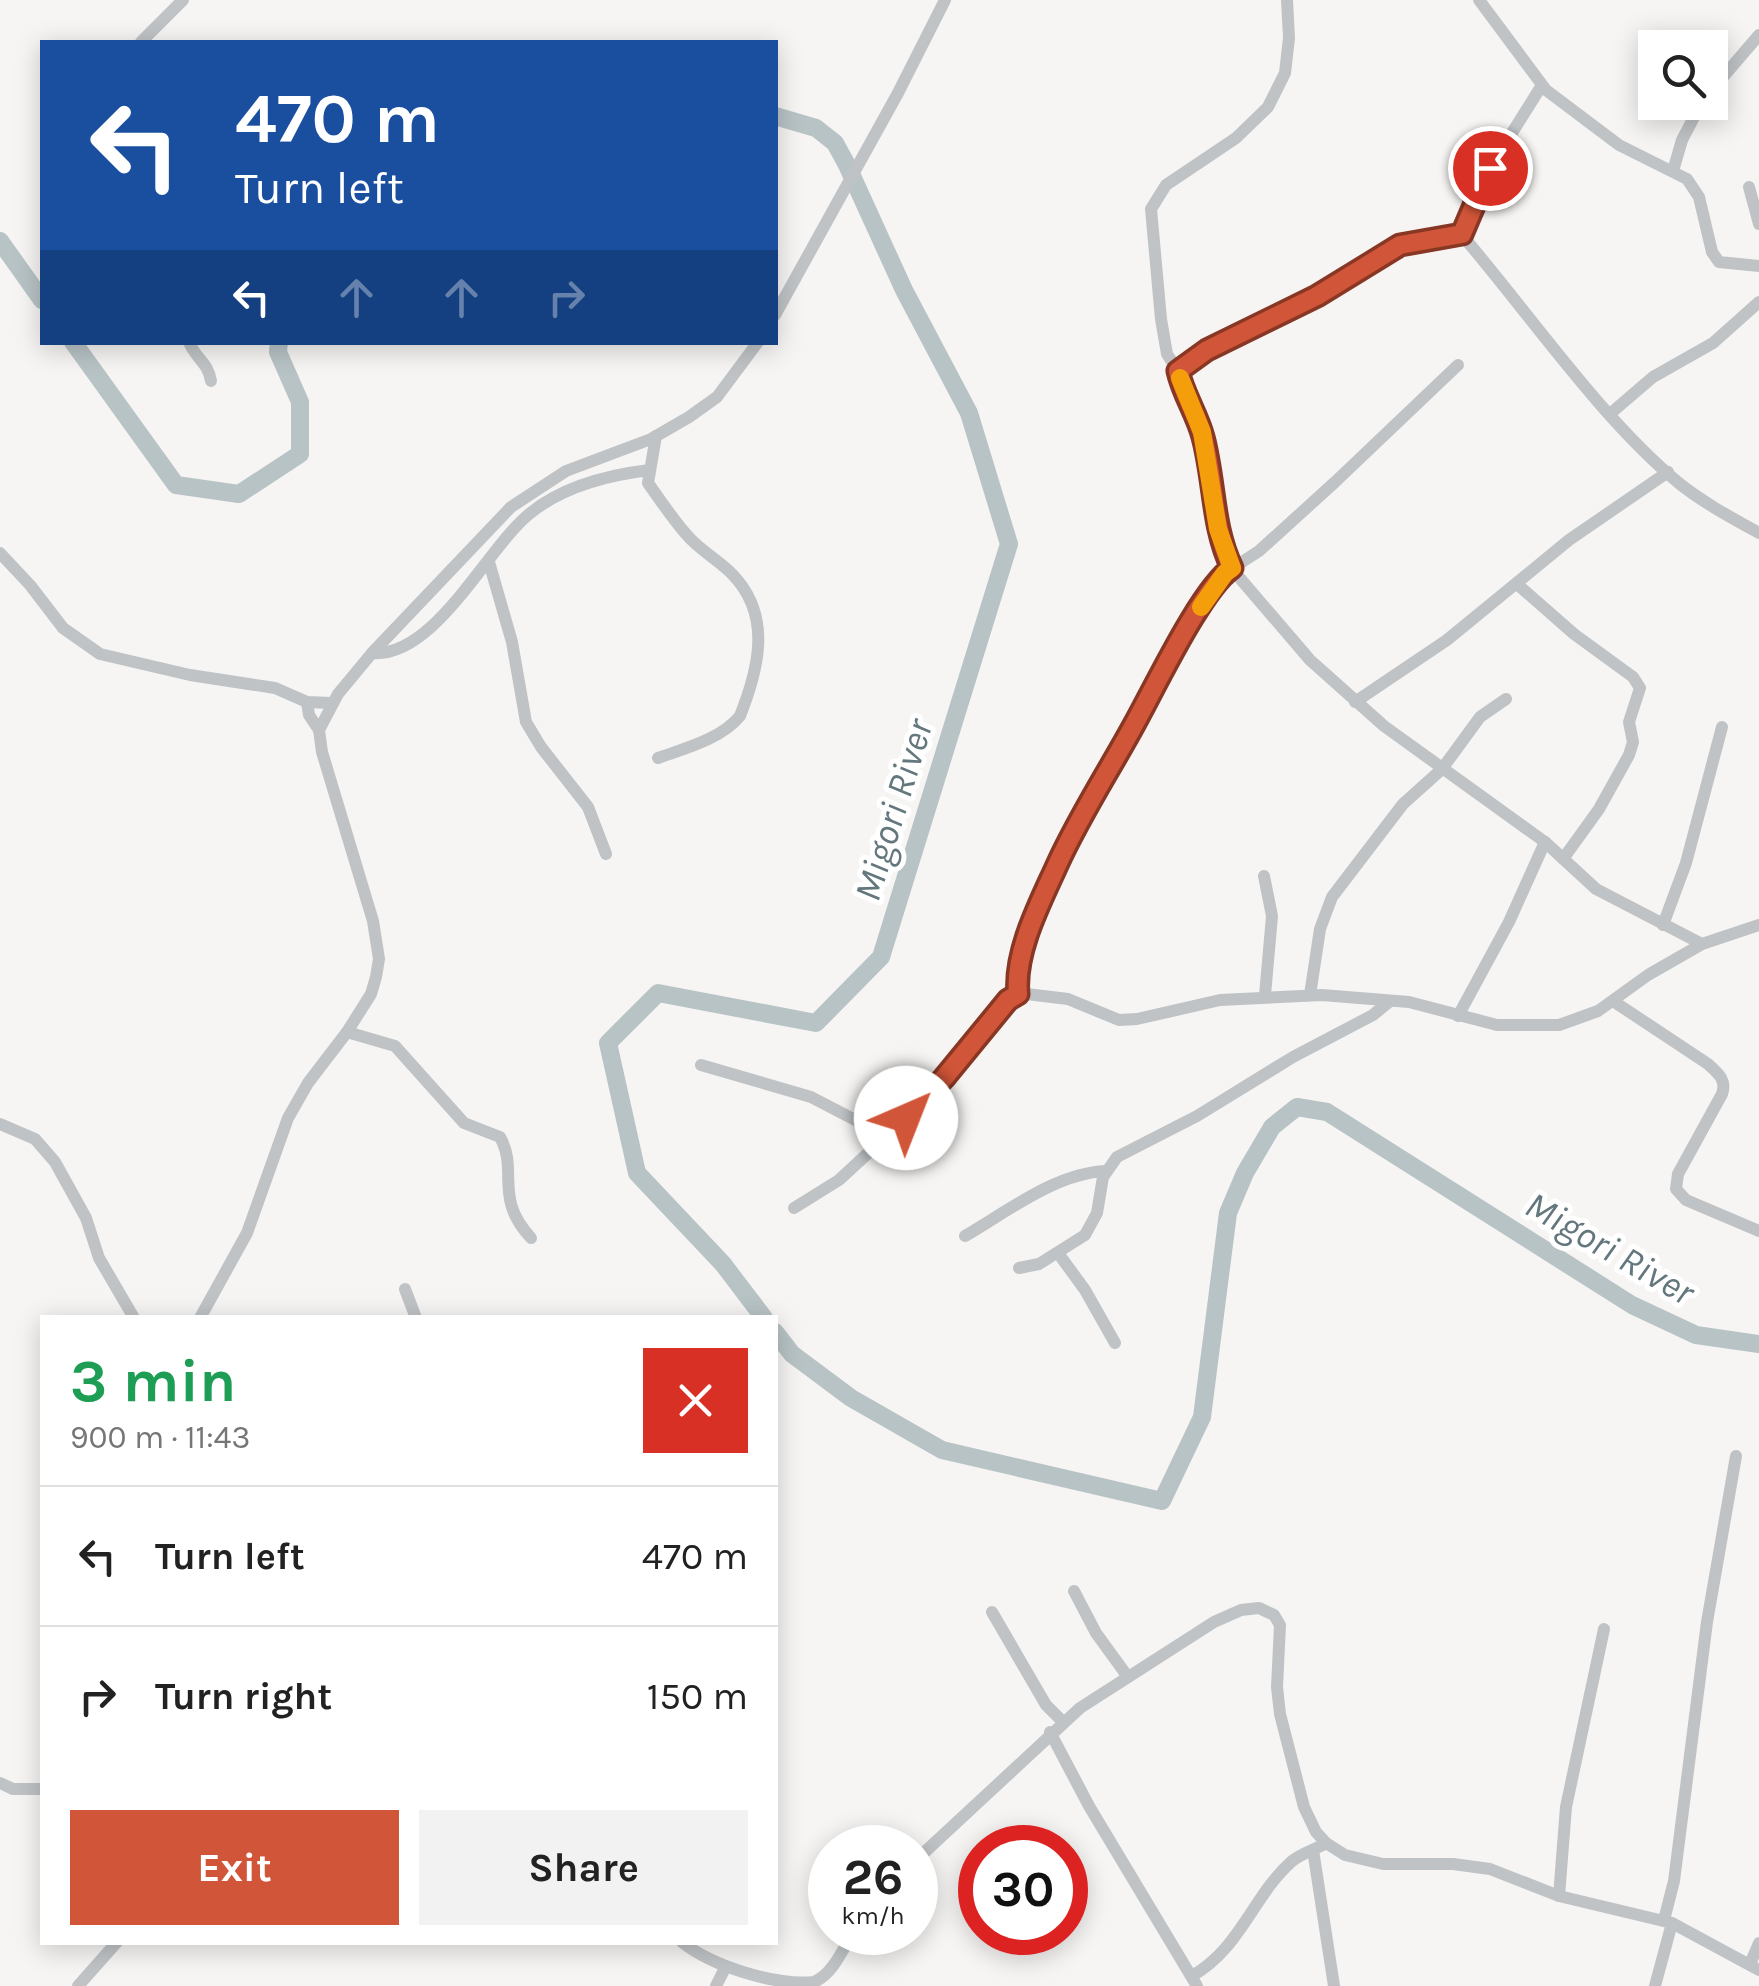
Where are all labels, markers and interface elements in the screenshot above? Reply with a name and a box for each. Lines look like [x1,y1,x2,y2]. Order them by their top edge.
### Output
map controls [1638,30,1728,120]
button: search [1638,30,1728,120]
text: 470 m [235,78,440,160]
icon: left [70,80,200,210]
pin [1448,126,1533,211]
icon: arrive [1463,141,1518,196]
text: Turn left [235,162,404,214]
icon: left [224,270,279,325]
icon: ahead [329,270,384,325]
icon: ahead [434,270,489,325]
icon: right [539,270,594,325]
water label: Migori River [845,712,943,906]
position arrow [854,1066,958,1170]
water label: Migori River [1517,1182,1704,1316]
text: 3 min [70,1346,237,1416]
button: close [643,1348,748,1453]
text: 900 m · 11:43 [70,1419,250,1456]
icon: left [70,1529,125,1584]
text: Turn left [155,1534,305,1579]
text: 470 m [642,1534,748,1579]
icon: right [70,1669,125,1724]
text: Turn right [155,1674,332,1719]
text: 150 m [647,1674,748,1719]
button: Exit [70,1810,399,1925]
button: Share [419,1810,748,1925]
speed limit sign: 30 [958,1825,1088,1955]
text: 26 [843,1848,903,1907]
text: km/h [841,1901,905,1930]

